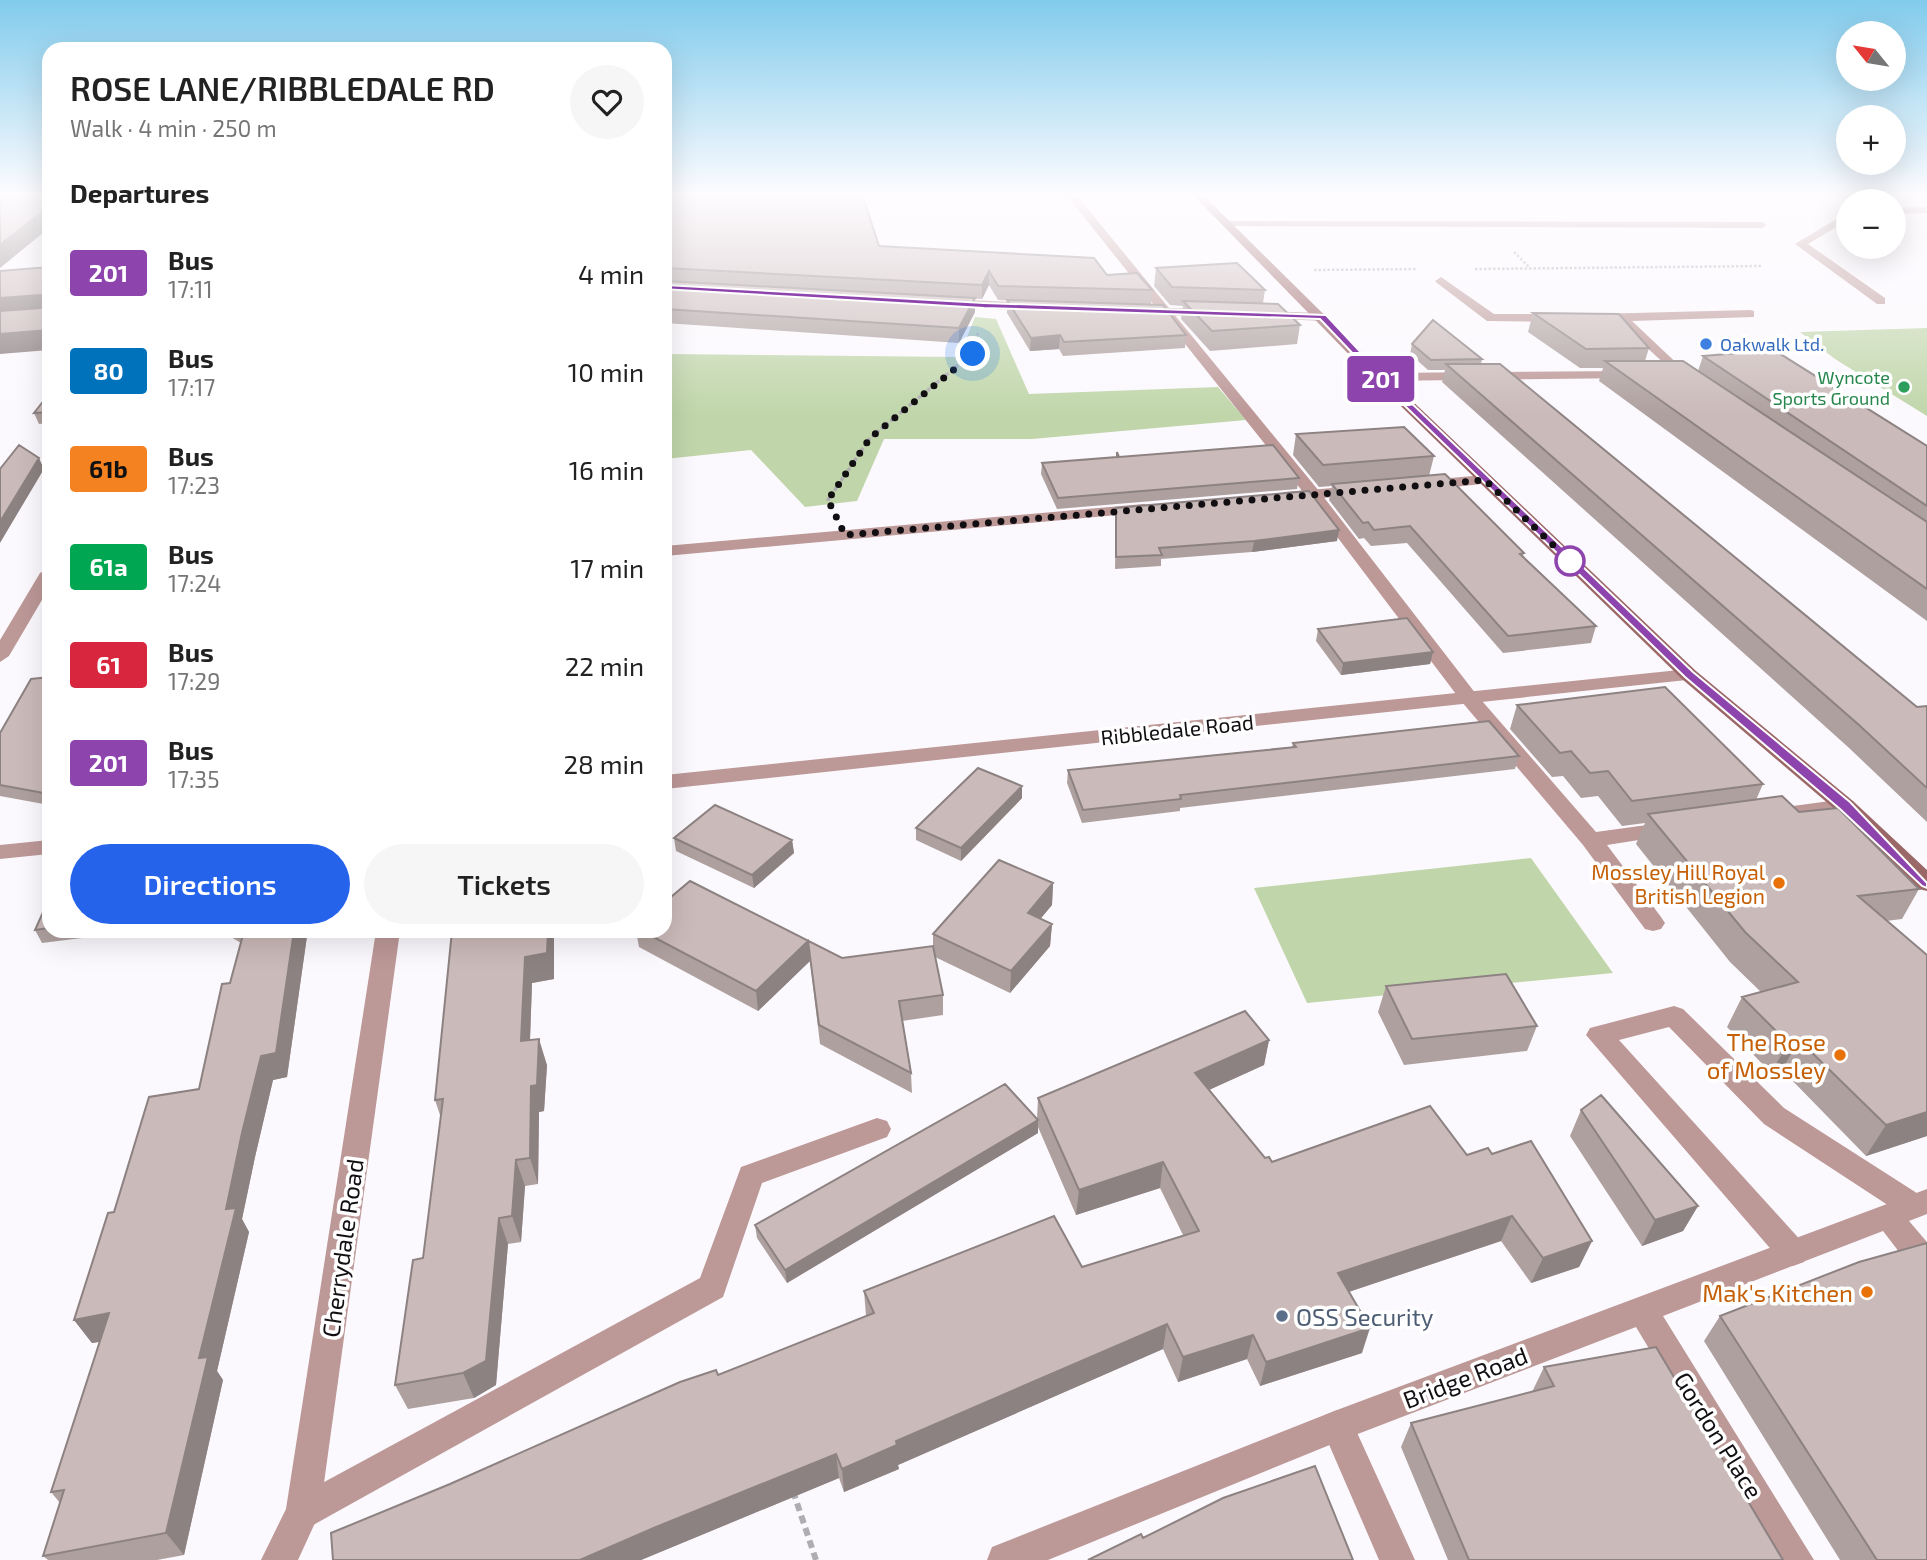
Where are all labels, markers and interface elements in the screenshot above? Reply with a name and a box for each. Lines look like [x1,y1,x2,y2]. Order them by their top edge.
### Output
north arrow [1836,21,1906,91]
map controls [1836,21,1906,259]
button: heart [570,65,644,139]
text: ROSE LANE/RIBBLEDALE RD [70,68,495,108]
button: + [1836,105,1906,175]
text: Walk · 4 min · 250 m [70,114,277,142]
text: Departures [70,177,209,208]
button: − [1836,189,1906,259]
text: Bus [168,244,214,275]
text: 201 [89,258,128,287]
text: 4 min [578,258,644,289]
text: 17:11 [168,275,213,303]
place label: Oakwalk Ltd. [1720,333,1824,355]
your location [955,336,990,371]
marker: Oakwalk Ltd. [1698,336,1714,352]
text: Bus [168,342,214,373]
text: 80 [93,356,124,385]
text: 10 min [568,356,644,387]
line badge: 201 [1341,356,1421,402]
text: 201 [1361,364,1401,393]
place label: Wyncote Sports Ground [1772,366,1890,409]
text: 17:17 [168,373,215,401]
marker: Wyncote Sports Ground [1896,379,1912,395]
text: Bus [168,440,214,471]
text: 61b [89,454,128,483]
text: 16 min [569,454,644,485]
text: 17:23 [168,471,220,499]
text: Bus [168,538,214,569]
unlabelled marker [1555,546,1585,576]
text: 61a [89,552,128,581]
text: 17 min [570,552,644,583]
text: 17:24 [168,569,221,597]
text: Bus [168,636,214,667]
text: 61 [96,650,121,679]
text: 22 min [565,650,644,681]
text: 17:29 [168,667,220,695]
street label: Ribbledale Road [1099,709,1255,749]
text: Bus [168,734,214,765]
text: 201 [89,748,128,777]
text: 28 min [563,748,644,779]
text: 17:35 [168,765,219,793]
button: Directions [70,844,350,924]
button: Tickets [364,844,644,924]
place label: Mossley Hill Royal British Legion [1591,859,1766,908]
marker: Mossley Hill Royal British Legion [1771,875,1787,891]
place label: The Rose of Mossley [1707,1027,1826,1084]
marker: The Rose of Mossley [1832,1047,1848,1063]
street label: Cherrydale Road [315,1157,369,1339]
place label: Mak's Kitchen [1702,1278,1853,1307]
marker: Mak's Kitchen [1859,1284,1875,1300]
place label: OSS Security [1296,1302,1434,1331]
marker: OSS Security [1274,1308,1290,1324]
street label: Bridge Road [1399,1340,1531,1414]
street label: Gordon Place [1669,1366,1769,1504]

